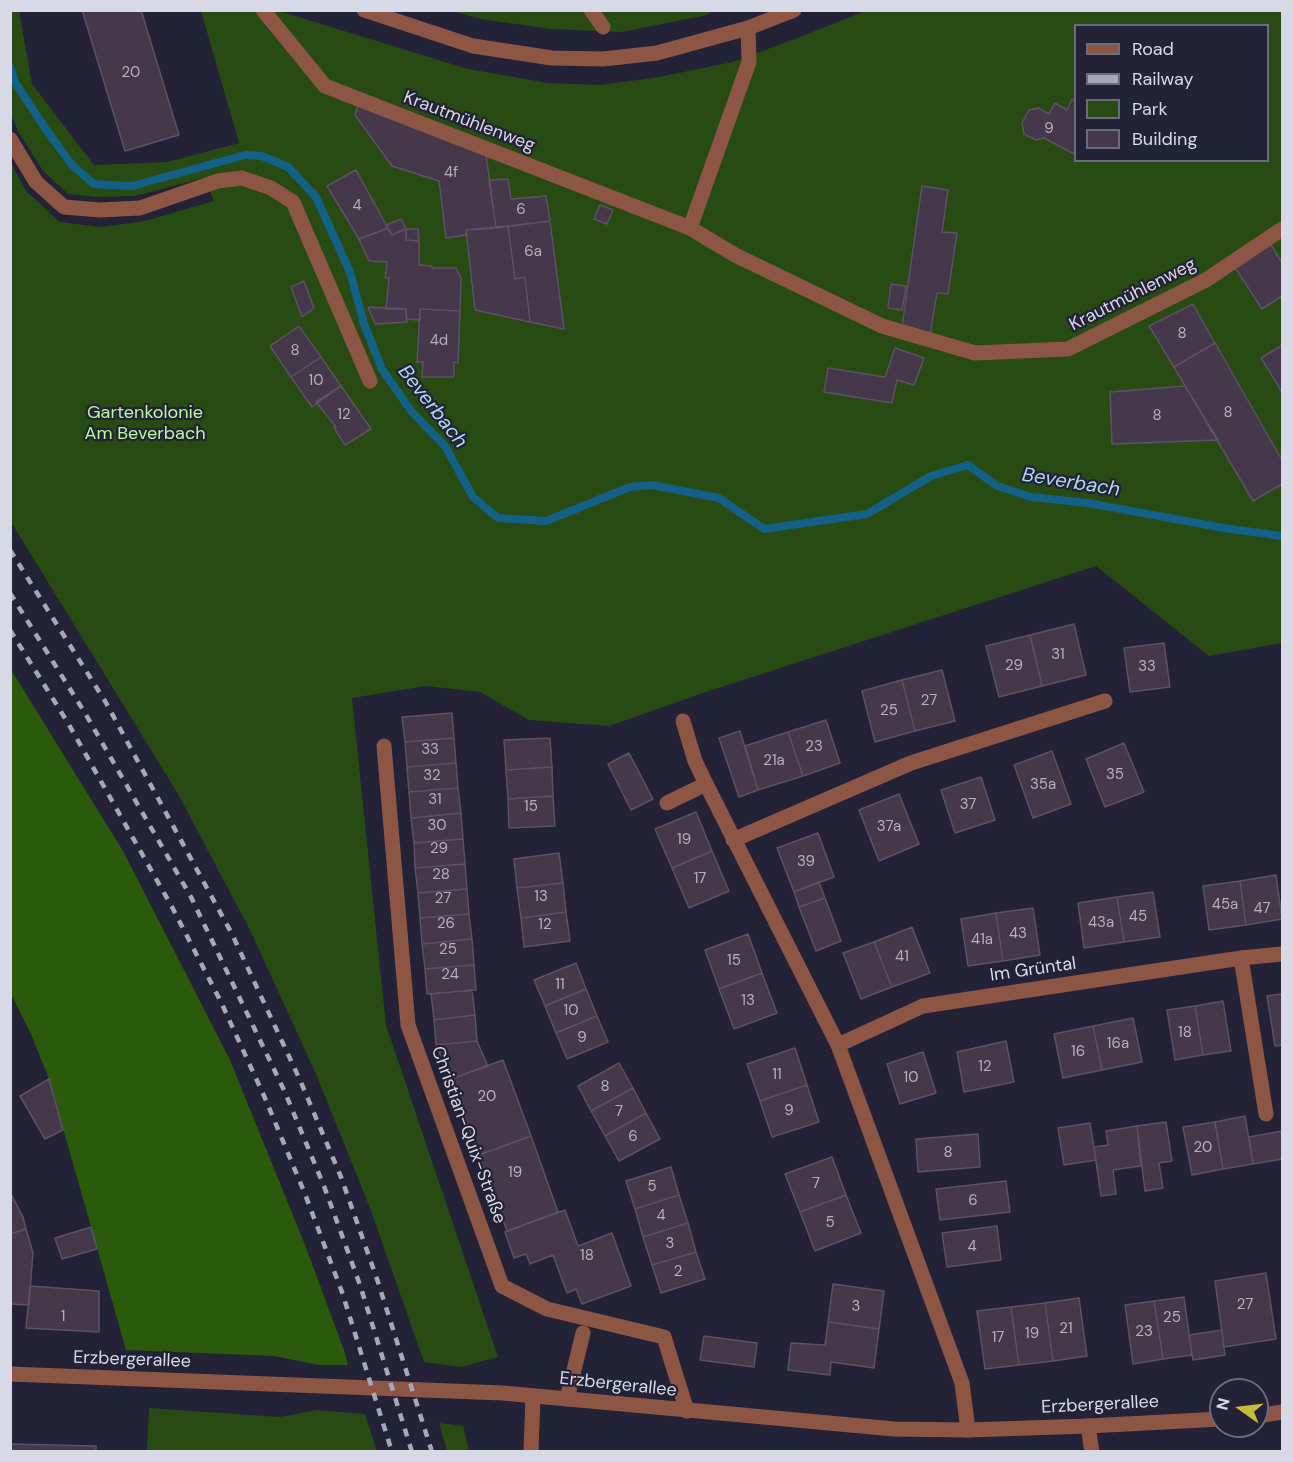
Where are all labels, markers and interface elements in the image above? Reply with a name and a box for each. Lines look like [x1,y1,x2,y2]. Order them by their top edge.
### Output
legend [1074,24,1269,162]
text: Road [1132,37,1174,61]
house number: 20 [122,64,140,82]
text: Railway [1132,67,1194,91]
street label: Krautmühlenweg [400,87,538,157]
text: Park [1132,97,1168,121]
house number: 9 [1044,120,1054,138]
text: Building [1132,127,1197,151]
house number: 4f [444,164,458,182]
house number: 4 [352,197,362,215]
house number: 6 [516,201,526,219]
house number: 6a [524,243,542,261]
street label: Krautmühlenweg [1066,254,1200,336]
house number: 8 [1177,325,1187,343]
house number: 4d [430,332,448,350]
house number: 8 [290,342,300,360]
water label: Beverbach [392,361,472,453]
house number: 10 [309,372,323,390]
park label: Gartenkolonie Am Beverbach [84,402,206,444]
house number: 8 [1223,404,1233,422]
house number: 12 [337,406,351,424]
house number: 8 [1152,407,1162,425]
water label: Beverbach [1020,463,1122,503]
house number: 31 [1051,646,1065,664]
house number: 29 [1005,657,1023,675]
house number: 33 [1138,658,1156,676]
house number: 27 [921,692,937,710]
house number: 25 [880,702,898,720]
house number: 23 [805,738,823,756]
house number: 33 [421,741,439,759]
house number: 21a [763,752,785,770]
house number: 35 [1106,766,1124,784]
house number: 32 [423,767,441,785]
house number: 35a [1030,776,1056,794]
house number: 31 [428,791,442,809]
house number: 37 [960,796,976,814]
house number: 15 [524,798,538,816]
house number: 30 [427,817,447,835]
house number: 37a [877,818,901,836]
house number: 19 [677,831,691,849]
house number: 29 [430,840,448,858]
house number: 39 [797,853,815,871]
house number: 28 [432,866,450,884]
house number: 17 [694,870,706,888]
house number: 13 [534,888,548,906]
house number: 27 [435,890,451,908]
house number: 45a [1212,896,1238,914]
house number: 47 [1253,900,1271,918]
house number: 45 [1129,908,1147,926]
house number: 43a [1088,914,1114,932]
house number: 26 [437,915,455,933]
house number: 12 [538,916,552,934]
house number: 43 [1009,925,1027,943]
house number: 41a [971,931,993,949]
house number: 25 [439,941,457,959]
house number: 41 [895,948,909,966]
house number: 15 [727,952,741,970]
street label: Im Grüntal [988,953,1078,987]
house number: 24 [441,966,459,984]
house number: 11 [555,976,565,994]
house number: 13 [741,992,755,1010]
house number: 10 [564,1002,578,1020]
house number: 18 [1178,1024,1192,1042]
house number: 9 [577,1029,587,1047]
house number: 16a [1107,1035,1129,1053]
street label: Christian-Quix-Straße [426,1043,510,1227]
house number: 16 [1071,1043,1085,1061]
house number: 12 [978,1058,992,1076]
house number: 11 [772,1066,782,1084]
house number: 10 [904,1069,918,1087]
house number: 8 [600,1078,610,1096]
house number: 20 [478,1088,496,1106]
house number: 9 [784,1102,794,1120]
house number: 7 [615,1103,623,1121]
house number: 6 [628,1128,638,1146]
house number: 20 [1194,1139,1212,1157]
house number: 8 [943,1144,953,1162]
house number: 19 [508,1164,522,1182]
house number: 7 [812,1175,820,1193]
house number: 5 [647,1178,657,1196]
house number: 6 [968,1192,978,1210]
house number: 4 [656,1207,666,1225]
house number: 5 [825,1214,835,1232]
house number: 3 [666,1235,674,1253]
house number: 4 [967,1238,977,1256]
house number: 18 [580,1247,594,1265]
house number: 2 [674,1263,682,1281]
house number: 27 [1237,1296,1253,1314]
house number: 3 [852,1298,860,1316]
house number: 1 [61,1308,65,1326]
house number: 25 [1163,1309,1181,1327]
house number: 21 [1059,1320,1073,1338]
house number: 23 [1135,1323,1153,1341]
house number: 19 [1025,1325,1039,1343]
house number: 17 [992,1329,1004,1347]
street label: Erzbergerallee [73,1347,191,1373]
street label: Erzbergerallee [558,1368,678,1402]
north arrow [1209,1378,1269,1438]
street label: Erzbergerallee [1041,1391,1159,1419]
text: N [1211,1396,1235,1412]

